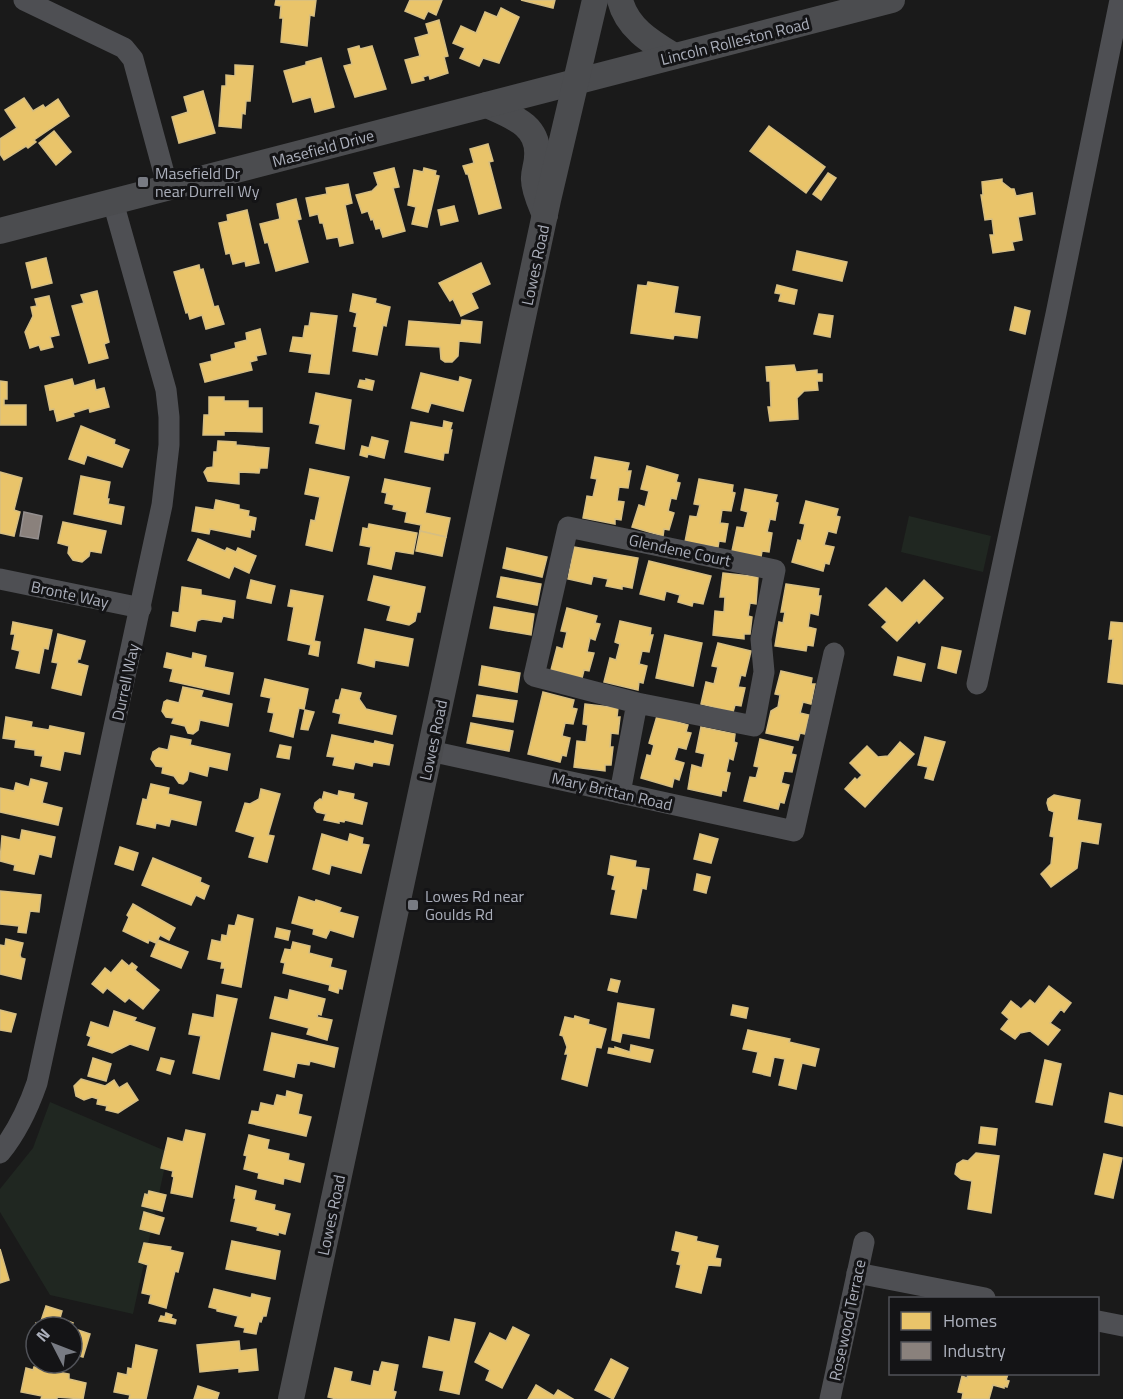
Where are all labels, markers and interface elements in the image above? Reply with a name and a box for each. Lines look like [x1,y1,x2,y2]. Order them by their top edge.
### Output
street label: Lincoln Rolleston Road [658,11,812,71]
street label: Masefield Drive [269,123,377,173]
place label: Masefield Dr near Durrell Wy [155,161,260,203]
marker: Masefield Dr near Durrell Wy [136,175,150,189]
street label: Lowes Road [515,223,555,307]
street label: Glendene Court [627,527,734,573]
street label: Bronte Way [29,574,111,614]
street label: Durrell Way [105,641,145,723]
street label: Lowes Road [413,698,453,782]
street label: Mary Brittan Road [549,765,675,817]
place label: Lowes Rd near Goulds Rd [425,884,524,926]
marker: Lowes Rd near Goulds Rd [406,898,420,912]
street label: Lowes Road [311,1173,351,1257]
street label: Rosewood Terrace [822,1257,872,1383]
legend [889,1297,1099,1375]
text: Homes [943,1307,997,1334]
north arrow [24,1315,84,1375]
text: N [30,1323,55,1347]
text: Industry [943,1337,1006,1364]

